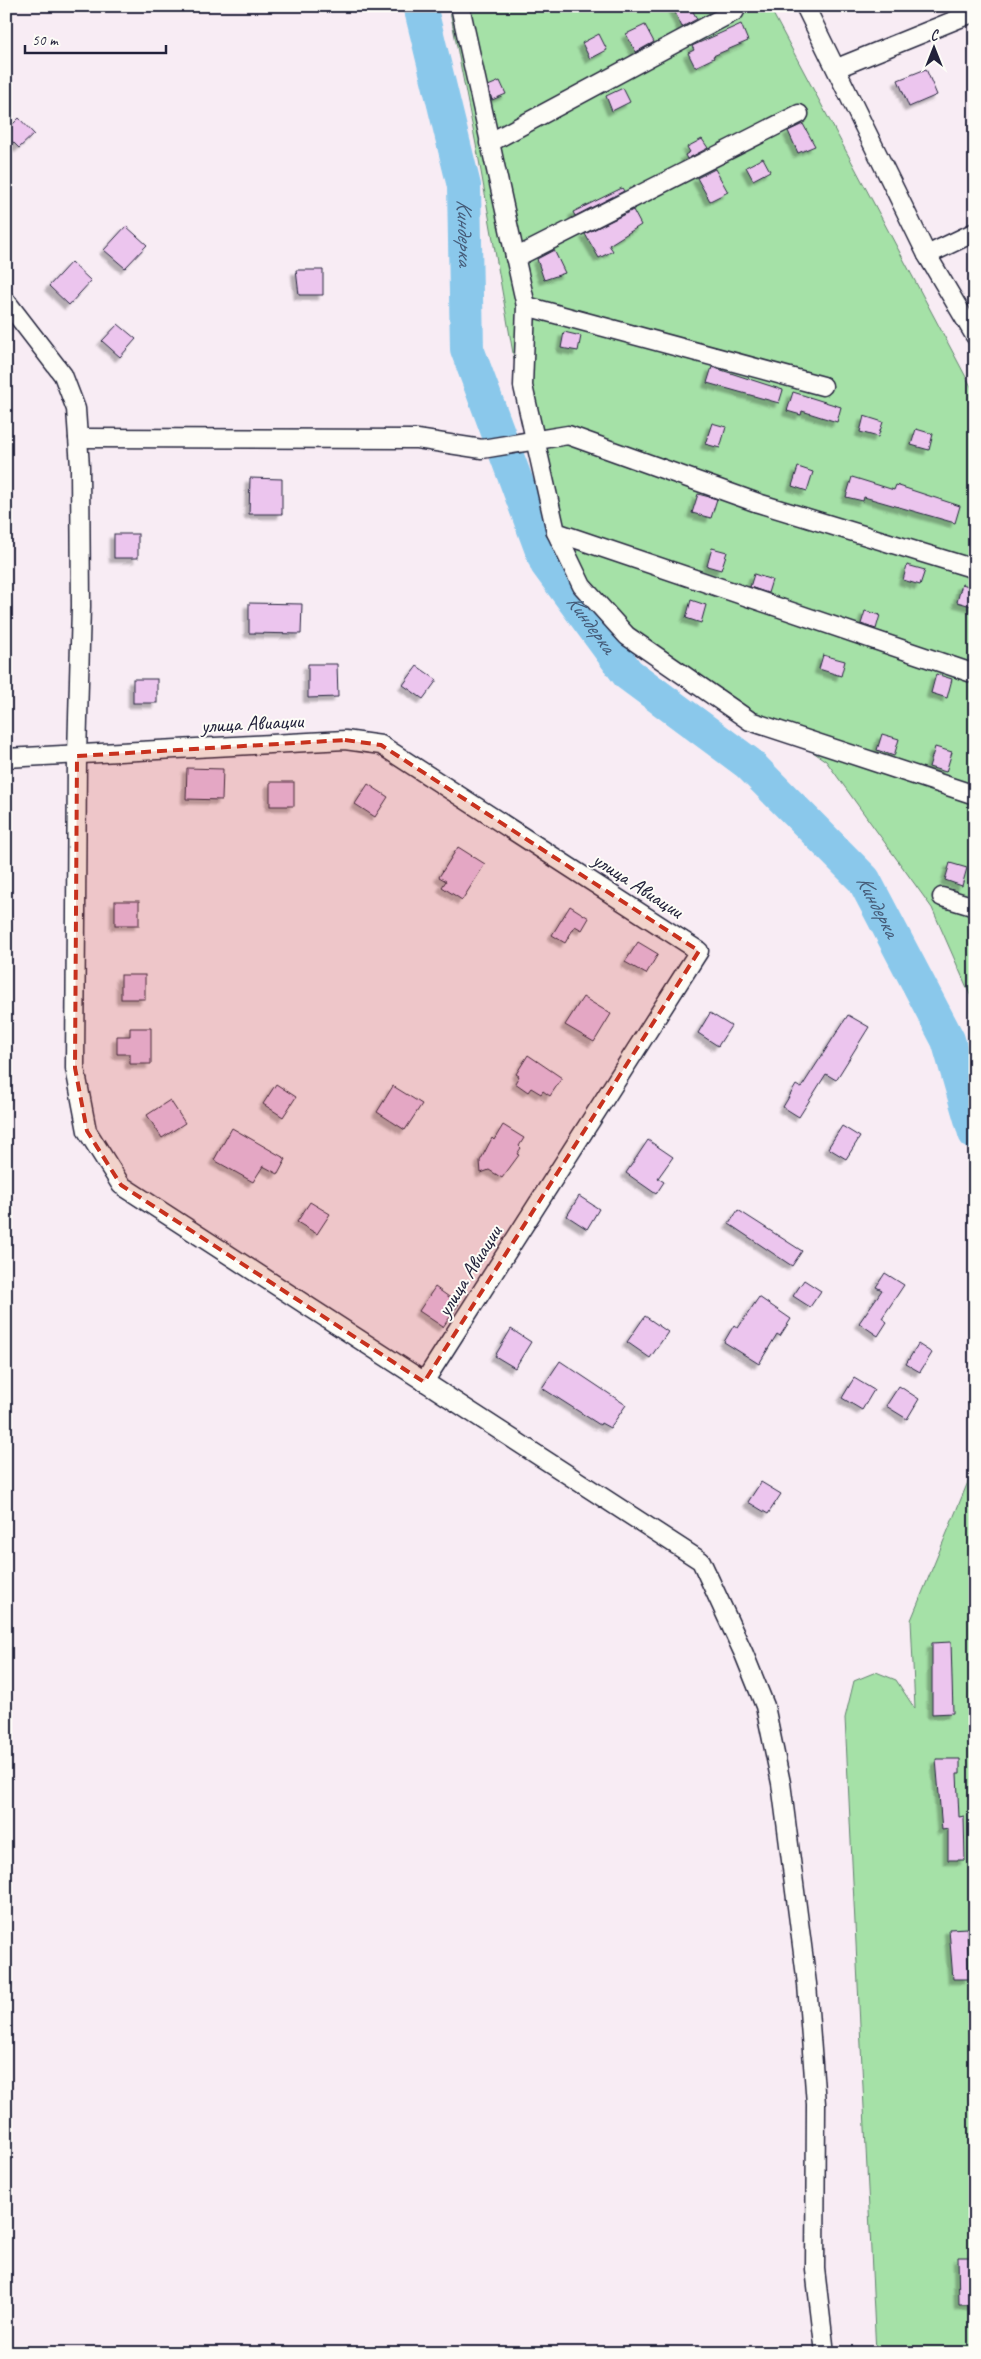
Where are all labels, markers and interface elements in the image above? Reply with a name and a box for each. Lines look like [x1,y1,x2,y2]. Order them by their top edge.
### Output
scale bar [25,22,166,54]
north arrow [908,22,958,72]
text: С [931,27,940,44]
text: 50 m [32,31,59,50]
water label: Киндерка [450,199,480,269]
water label: Киндерка [560,589,624,661]
street label: улица Авиации [198,707,305,739]
street label: улица Авиации [586,845,689,924]
water label: Киндерка [850,870,907,945]
street label: улица Авиации [430,1220,508,1323]

